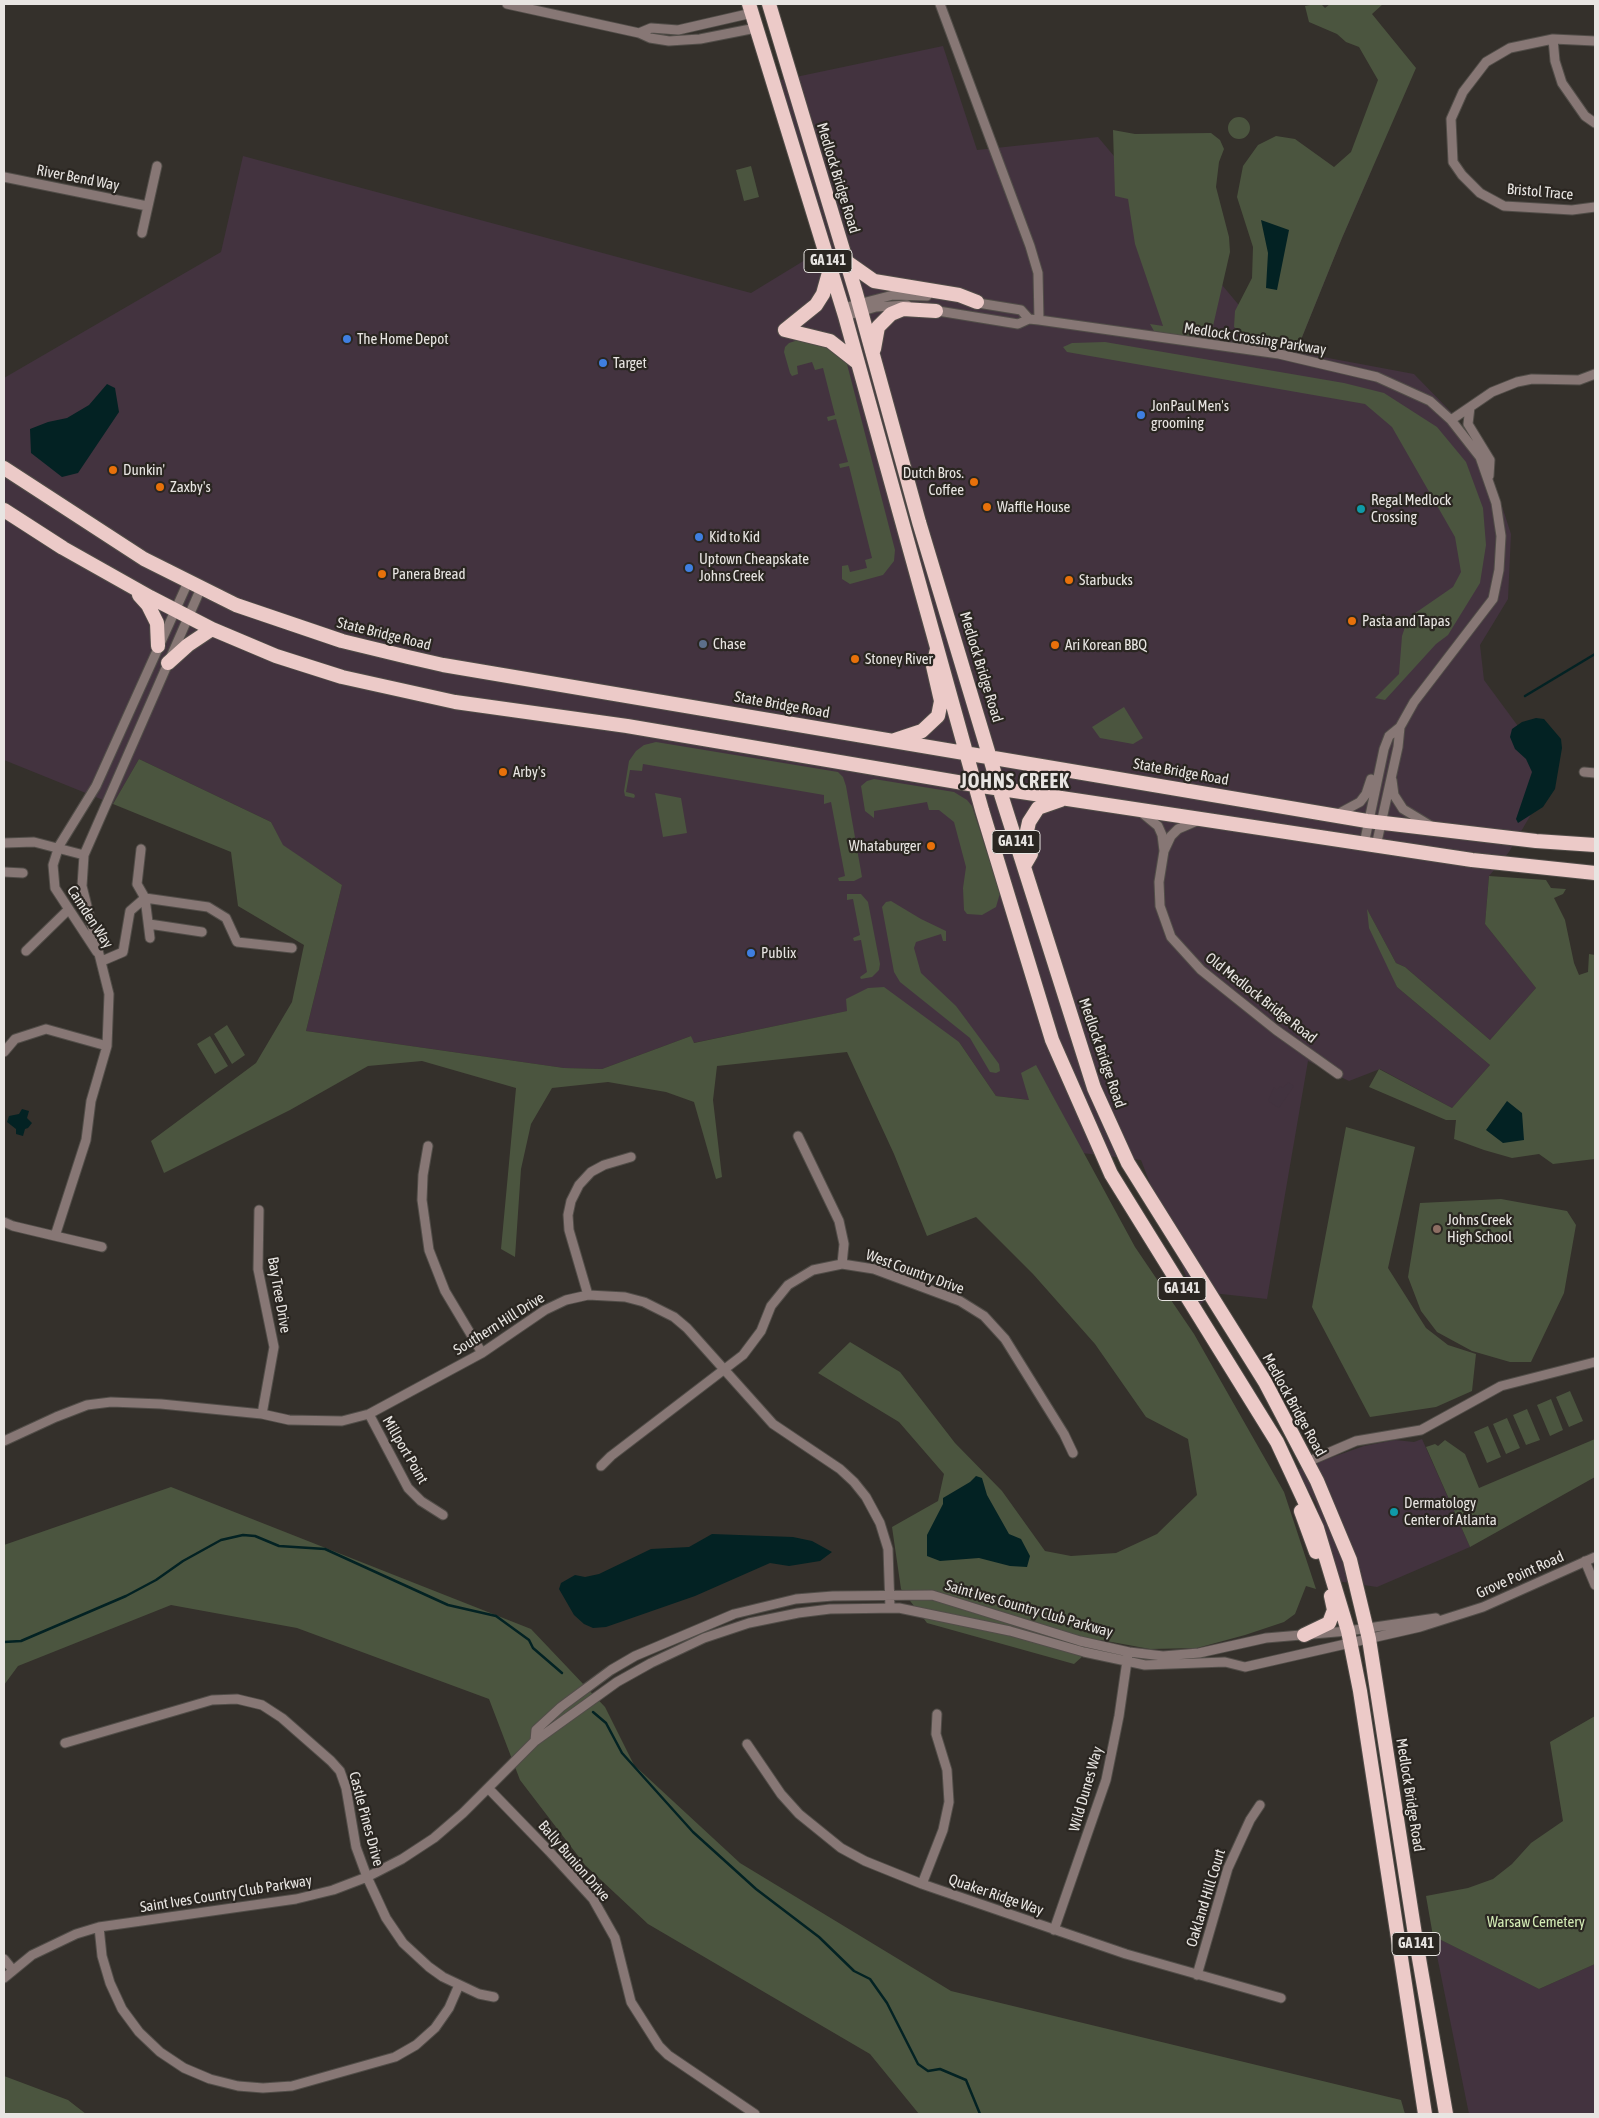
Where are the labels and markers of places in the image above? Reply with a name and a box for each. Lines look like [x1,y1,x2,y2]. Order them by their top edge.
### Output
place label: The Home Depot [357,330,449,348]
marker: The Home Depot [341,333,353,345]
place label: Target [613,354,647,372]
marker: Target [597,357,609,369]
place label: JonPaul Men's grooming [1151,397,1229,432]
marker: JonPaul Men's grooming [1135,409,1147,421]
place label: Dunkin' [123,461,165,479]
marker: Dunkin' [107,464,119,476]
place label: Dutch Bros. Coffee [903,464,964,499]
marker: Dutch Bros. Coffee [968,476,980,488]
place label: Zaxby's [170,478,211,496]
marker: Zaxby's [154,481,166,493]
place label: Regal Medlock Crossing [1371,491,1451,526]
place label: Waffle House [997,498,1070,516]
marker: Waffle House [981,501,993,513]
marker: Regal Medlock Crossing [1355,503,1367,515]
place label: Kid to Kid [709,528,760,546]
marker: Kid to Kid [693,531,705,543]
place label: Uptown Cheapskate Johns Creek [699,550,809,585]
marker: Uptown Cheapskate Johns Creek [683,562,695,574]
place label: Panera Bread [392,565,466,583]
marker: Panera Bread [376,568,388,580]
place label: Starbucks [1079,571,1133,589]
marker: Starbucks [1063,574,1075,586]
place label: Pasta and Tapas [1362,612,1450,630]
marker: Pasta and Tapas [1346,615,1358,627]
place label: Chase [713,635,746,653]
place label: Ari Korean BBQ [1065,636,1147,654]
marker: Chase [697,638,709,650]
marker: Ari Korean BBQ [1049,639,1061,651]
place label: Stoney River [865,650,933,668]
marker: Stoney River [849,653,861,665]
place label: Arby's [513,763,546,781]
marker: Arby's [497,766,509,778]
place label: Whataburger [849,837,921,855]
marker: Whataburger [925,840,937,852]
place label: Publix [761,944,796,962]
marker: Publix [745,947,757,959]
place label: Johns Creek High School [1447,1211,1512,1246]
marker: Johns Creek High School [1431,1223,1443,1235]
place label: Dermatology Center of Atlanta [1404,1494,1497,1529]
marker: Dermatology Center of Atlanta [1388,1506,1400,1518]

